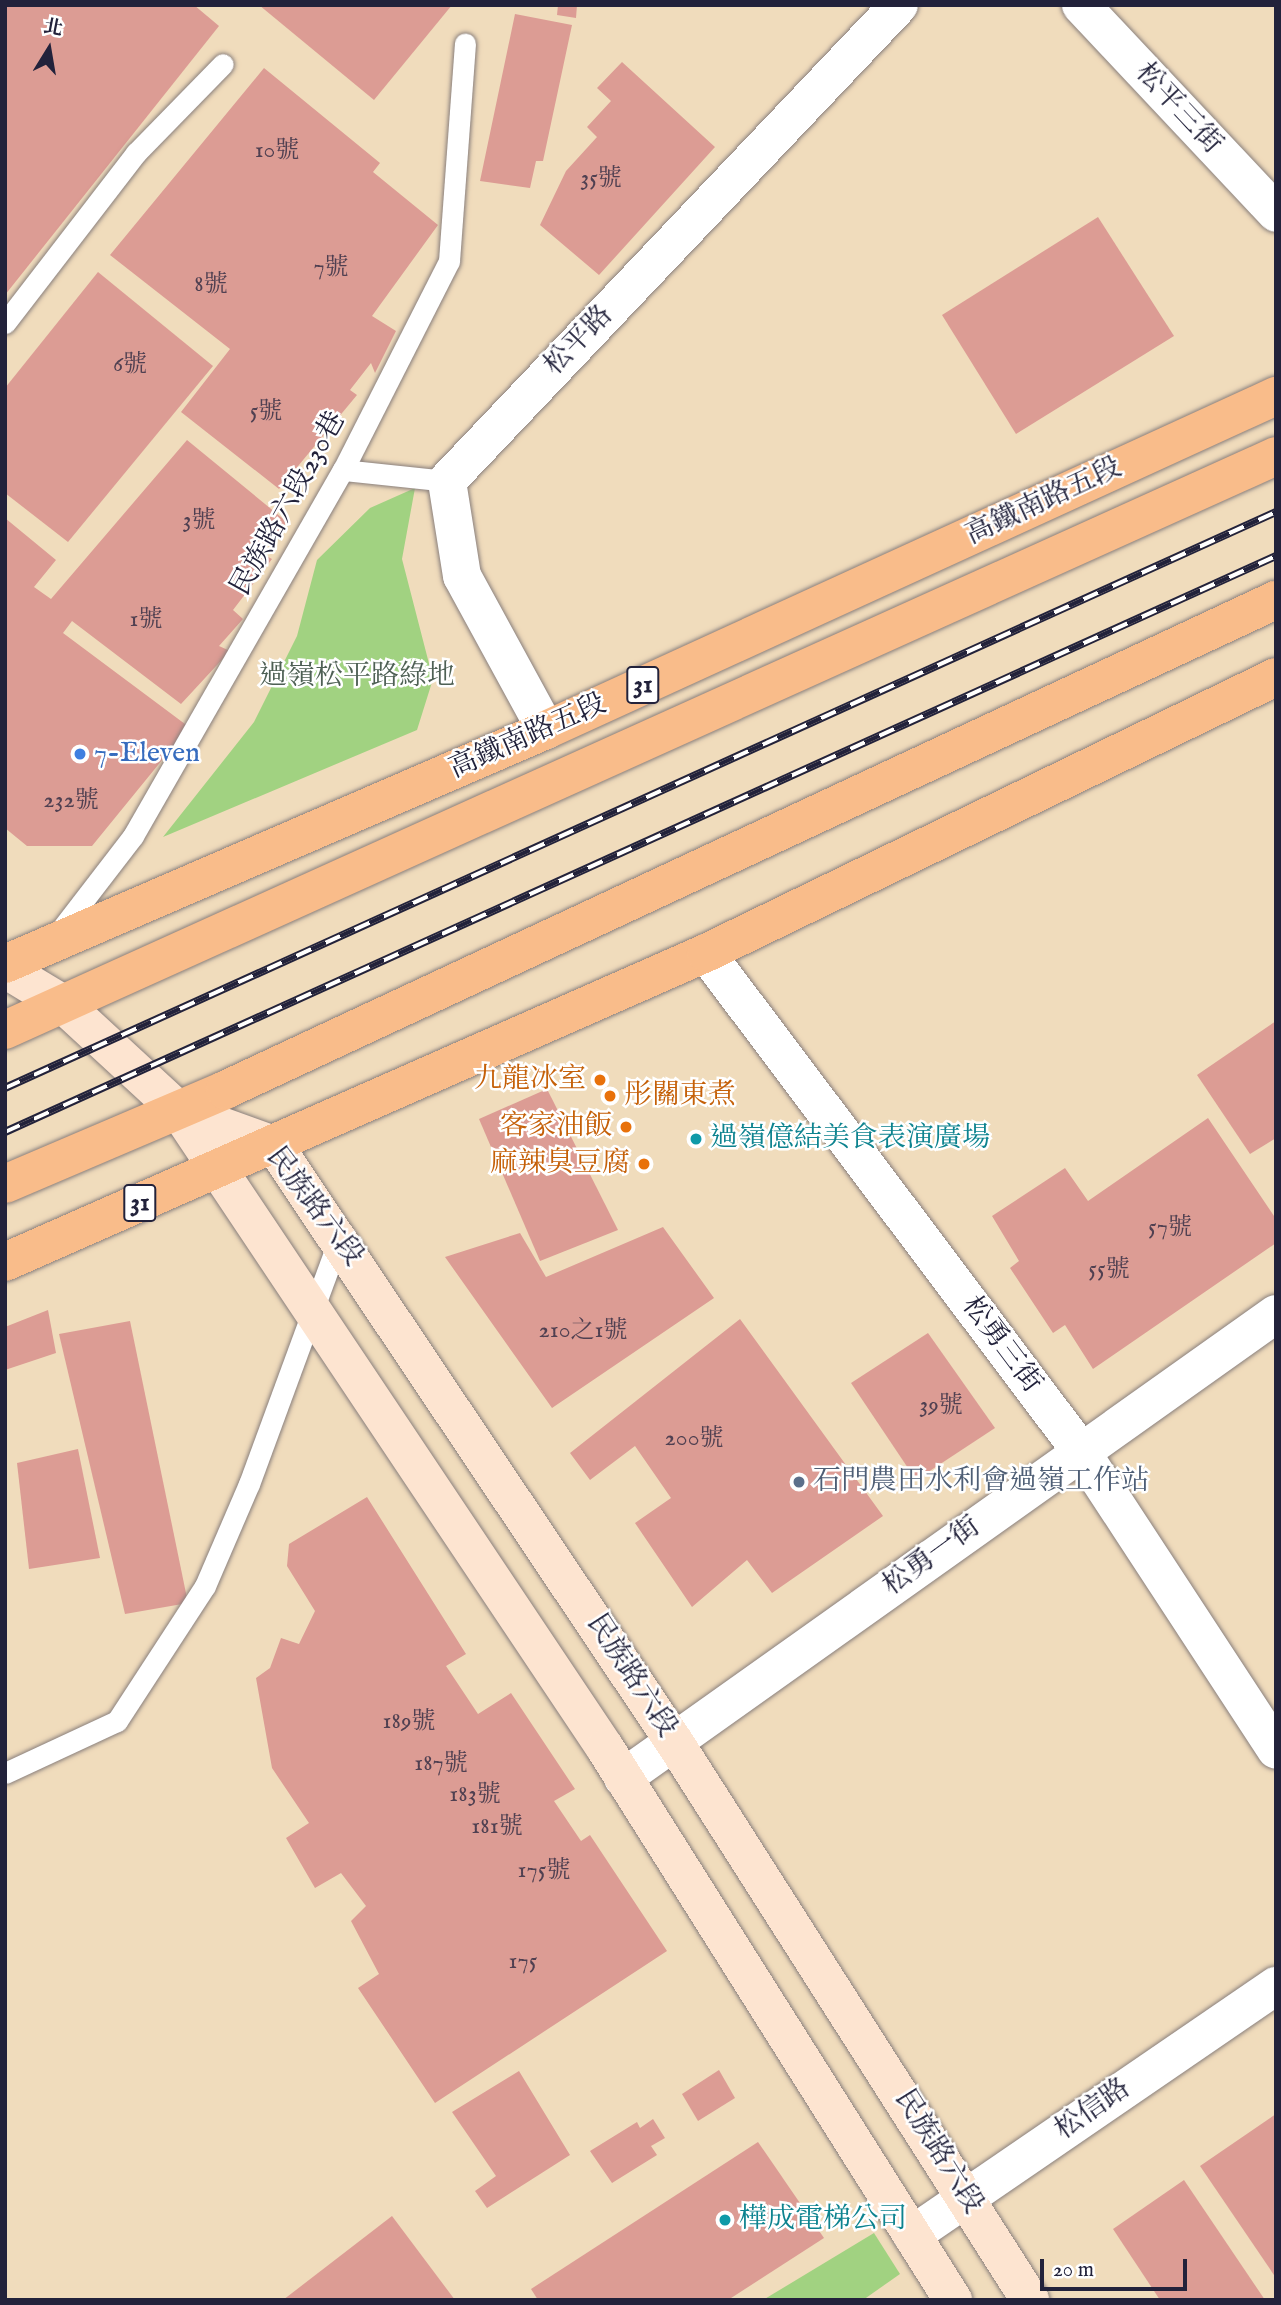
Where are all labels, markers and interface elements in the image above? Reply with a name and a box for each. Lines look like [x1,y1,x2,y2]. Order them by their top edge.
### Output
north arrow [14,14,84,84]
text: 北 [41,15,65,42]
street label: 松平三街 [1128,57,1228,161]
house number: 10號 [255,137,299,165]
house number: 35號 [580,165,622,193]
house number: 7號 [313,254,349,282]
house number: 8號 [194,271,228,299]
street label: 松平路 [538,299,620,383]
house number: 6號 [113,351,147,379]
house number: 5號 [250,398,282,426]
street label: 民族路六段230巷 [225,406,353,602]
street label: 高鐵南路五段 [961,451,1127,553]
house number: 3號 [183,507,215,535]
house number: 1號 [130,606,162,634]
park label: 過嶺松平路綠地 [259,660,455,694]
road number: 31 [626,663,660,708]
street label: 高鐵南路五段 [444,687,612,787]
place label: 7-Eleven [94,737,200,771]
marker: 7-Eleven [72,746,88,762]
house number: 232號 [43,787,99,815]
place label: 九龍冰室 [474,1063,586,1097]
marker: 九龍冰室 [592,1072,608,1088]
place label: 彤關東煮 [624,1079,736,1113]
marker: 彤關東煮 [602,1088,618,1104]
place label: 客家油飯 [500,1110,612,1144]
marker: 客家油飯 [618,1119,634,1135]
place label: 過嶺億結美食表演廣場 [710,1122,990,1156]
marker: 過嶺億結美食表演廣場 [688,1131,704,1147]
street label: 民族路六段 [258,1141,370,1273]
place label: 麻辣臭豆腐 [490,1147,630,1181]
marker: 麻辣臭豆腐 [636,1156,652,1172]
road number: 31 [122,1180,158,1226]
house number: 57號 [1148,1214,1192,1242]
house number: 55號 [1088,1256,1130,1284]
street label: 松勇三街 [954,1290,1048,1400]
house number: 210之1號 [539,1317,627,1345]
house number: 39號 [919,1392,963,1420]
house number: 200號 [665,1425,723,1453]
place label: 石門農田水利會過嶺工作站 [813,1465,1149,1499]
marker: 石門農田水利會過嶺工作站 [791,1474,807,1490]
street label: 松勇一街 [877,1510,987,1604]
street label: 民族路六段 [579,1608,683,1744]
house number: 189號 [383,1708,435,1736]
house number: 187號 [414,1750,468,1778]
house number: 183號 [449,1781,501,1809]
house number: 181號 [471,1813,523,1841]
house number: 175號 [518,1857,570,1885]
house number: 175 [509,1948,537,1976]
street label: 松信路 [1049,2072,1137,2148]
street label: 民族路六段 [887,2084,989,2220]
place label: 樺成電梯公司 [739,2203,907,2237]
marker: 樺成電梯公司 [717,2212,733,2228]
scale bar [1043,2246,1190,2290]
text: 20 m [1053,2257,1094,2284]

